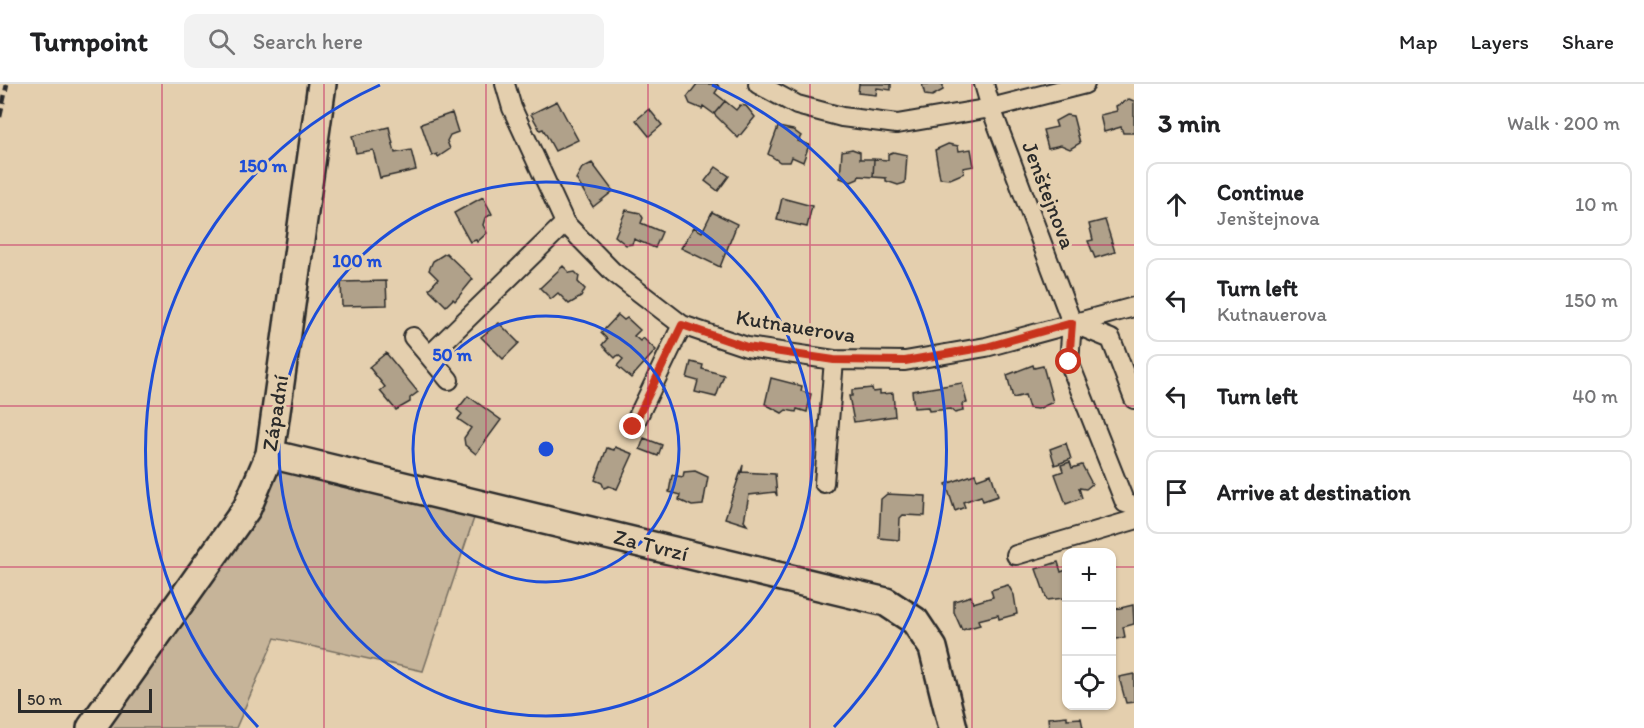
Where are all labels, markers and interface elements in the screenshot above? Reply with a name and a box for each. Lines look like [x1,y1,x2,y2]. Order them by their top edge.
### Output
search box [184,14,604,68]
text: Turnpoint [30,24,148,58]
icon: search [205,25,238,58]
text: Search here [253,28,363,55]
text: Map [1399,29,1438,54]
text: Layers [1471,29,1529,54]
text: Share [1562,29,1614,54]
text: 3 min [1158,107,1220,139]
text: Walk · 200 m [1507,111,1620,135]
street label: Jenštejnova [1016,137,1082,253]
text: 150 m [239,155,288,177]
text: Continue [1217,179,1304,206]
icon: ahead [1160,188,1193,221]
text: 10 m [1575,192,1618,216]
text: Jenštejnova [1217,206,1320,230]
text: 100 m [332,250,383,272]
text: Turn left [1217,275,1298,302]
icon: left [1160,284,1193,317]
text: 150 m [1565,288,1618,312]
text: Kutnauerova [1217,302,1327,326]
street label: Kutnauerova [734,303,858,349]
text: 50 m [432,344,473,366]
route start [1055,348,1081,374]
street label: Západní [256,373,294,453]
icon: left [1160,380,1193,413]
text: Turn left [1217,383,1298,410]
text: 40 m [1572,384,1618,408]
route end [619,413,645,439]
centre of rings [536,439,556,459]
icon: arrive [1160,476,1193,509]
text: Arrive at destination [1217,479,1411,506]
street label: Za Tvrzí [611,523,691,567]
map controls [1062,548,1116,710]
button: + [1062,548,1116,602]
button: − [1062,602,1116,656]
button: locate [1062,656,1116,710]
scale bar [18,686,152,714]
text: 50 m [27,690,62,709]

